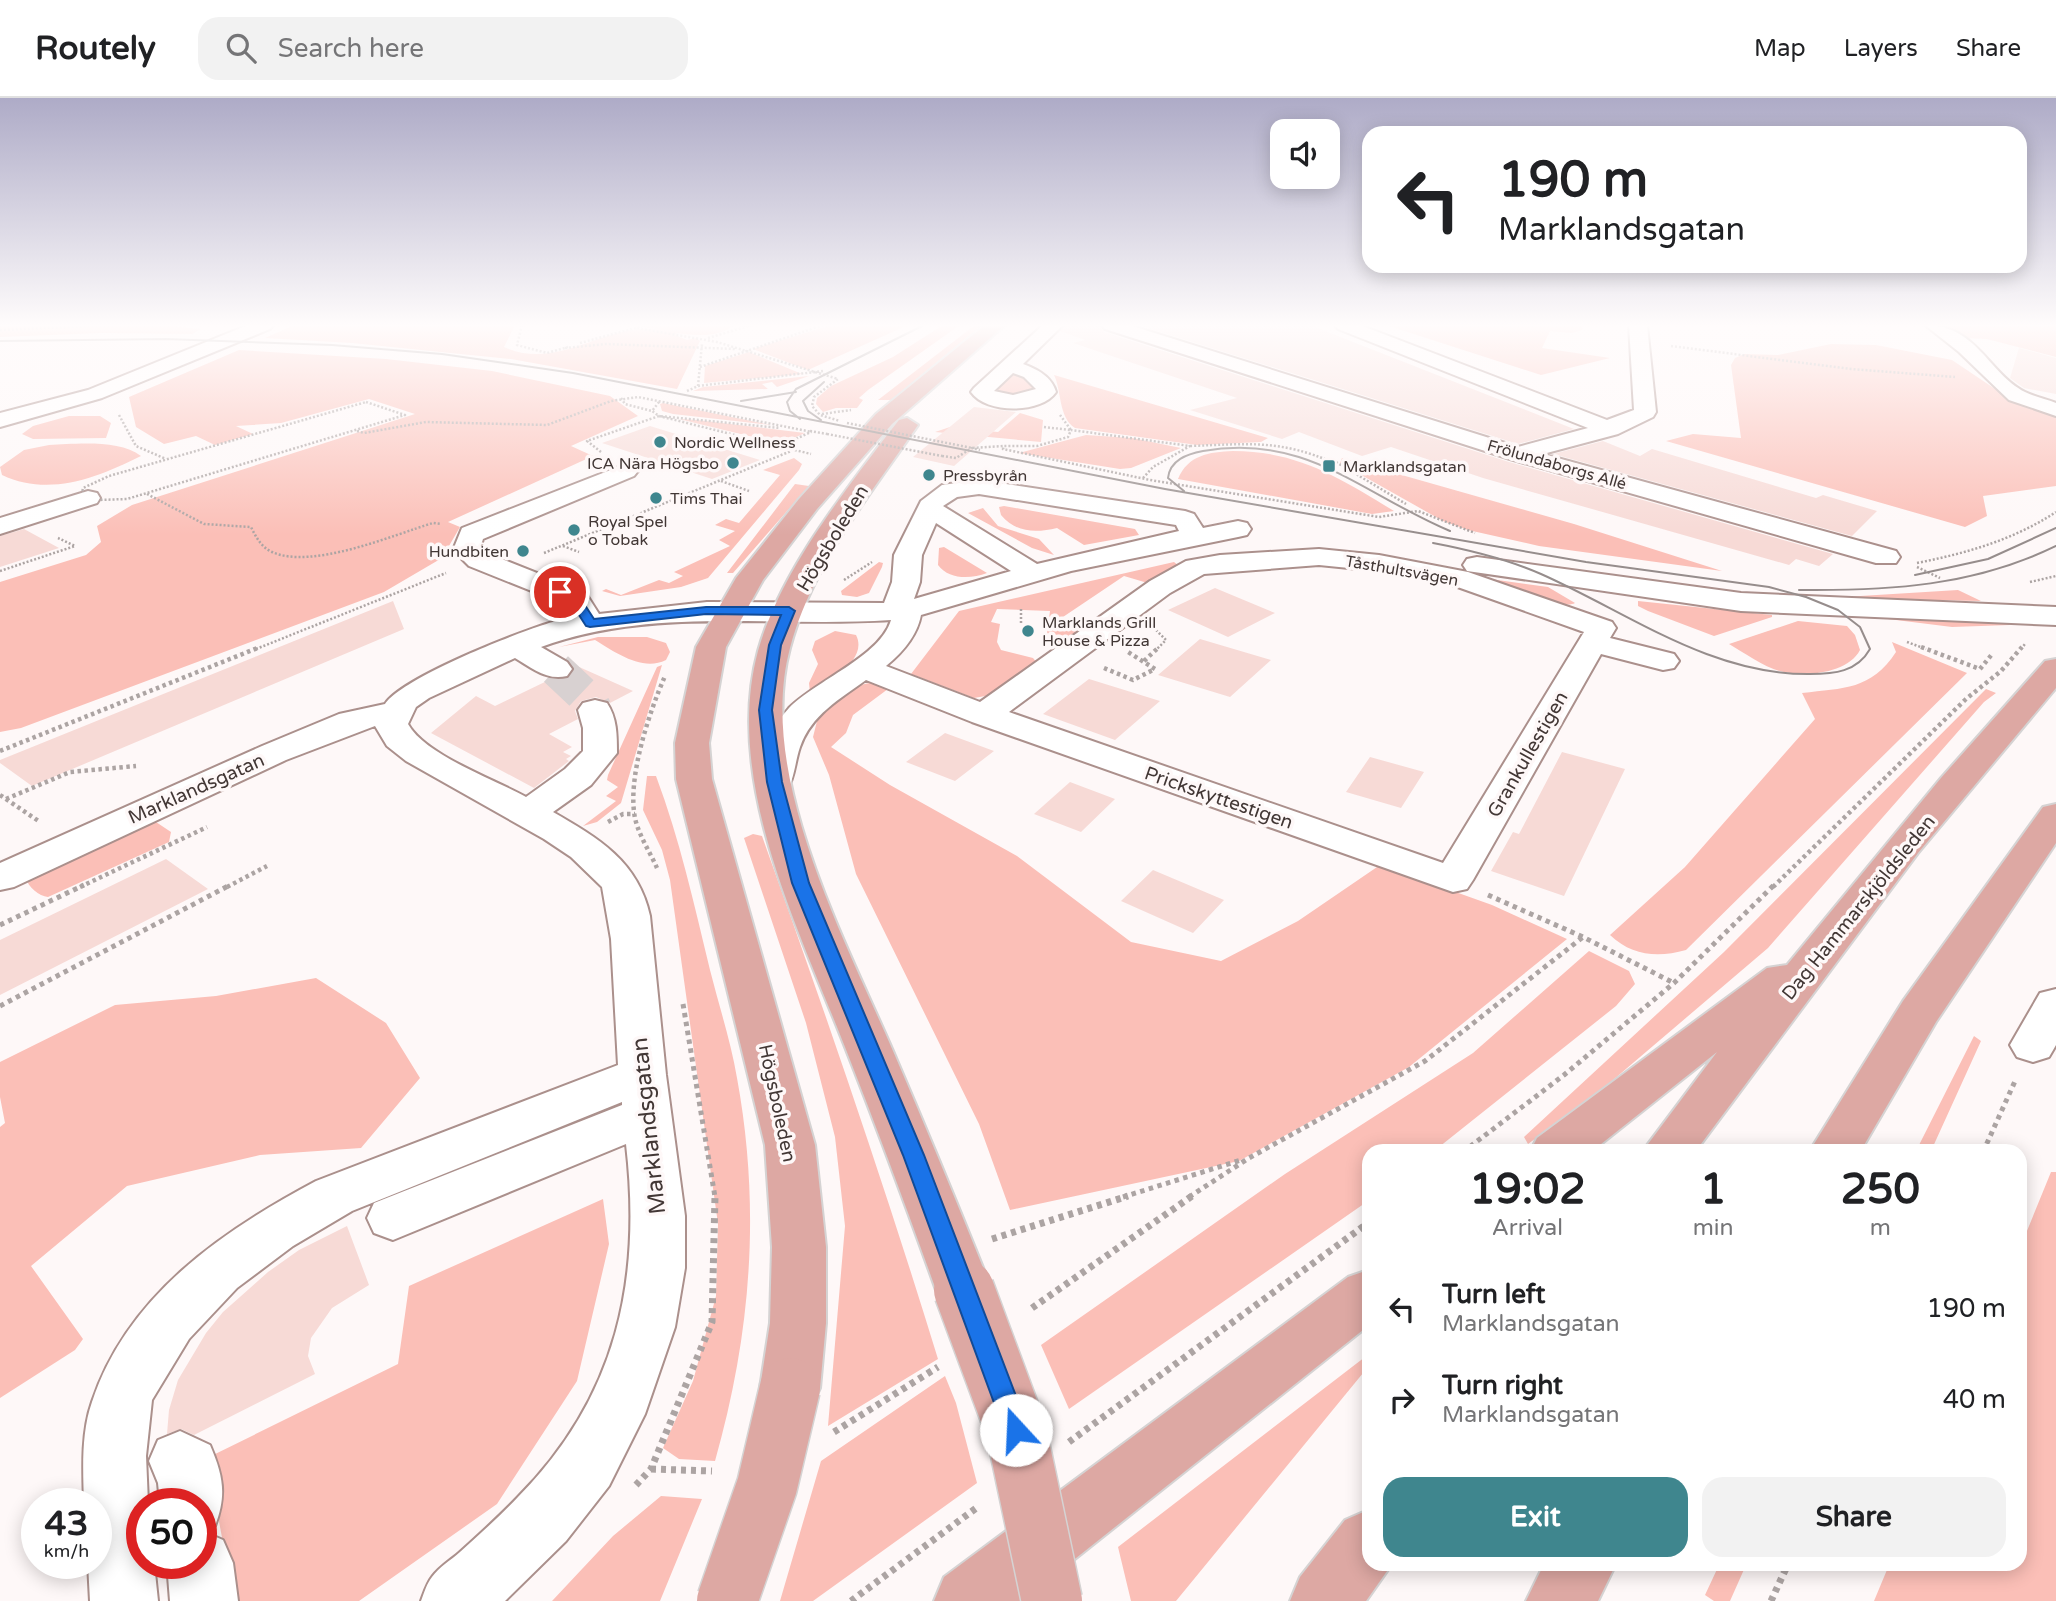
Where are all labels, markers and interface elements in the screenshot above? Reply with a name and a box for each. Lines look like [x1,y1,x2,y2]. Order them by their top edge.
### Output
search box [198,17,688,80]
text: Routely [35,29,156,68]
icon: search [222,29,260,67]
text: Search here [278,33,424,64]
text: Map [1754,34,1806,63]
text: Layers [1844,34,1918,63]
text: Share [1956,34,2021,63]
map controls [1270,119,1340,189]
button: sound [1270,119,1340,189]
text: 190 m [1498,151,1648,210]
icon: left [1383,154,1474,245]
text: Marklandsgatan [1498,211,1745,249]
place label: Nordic Wellness [674,433,796,453]
marker: Nordic Wellness [652,434,668,450]
street label: Frölundaborgs Allé [1485,436,1629,494]
place label: ICA Nära Högsbo [587,454,719,474]
marker: ICA Nära Högsbo [725,455,741,471]
place label: Marklandsgatan [1343,457,1467,477]
marker: Marklandsgatan [1321,458,1337,474]
place label: Pressbyrån [943,466,1027,486]
marker: Pressbyrån [921,467,937,483]
street label: Högsboleden [793,481,873,596]
place label: Tims Thai [670,489,742,509]
marker: Tims Thai [648,490,664,506]
place label: Royal Spel o Tobak [588,512,668,550]
marker: Royal Spel o Tobak [566,522,582,538]
place label: Hundbiten [429,542,509,562]
marker: Hundbiten [515,543,531,559]
street label: Tåsthultsvägen [1344,551,1460,591]
pin [530,562,590,622]
icon: arrive [541,573,579,611]
place label: Marklands Grill House & Pizza [1042,613,1156,651]
marker: Marklands Grill House & Pizza [1020,623,1036,639]
street label: Grankullestigen [1483,688,1573,821]
street label: Marklandsgatan [125,749,268,829]
street label: Prickskyttestigen [1142,762,1296,834]
street label: Dag Hammarskjöldsleden [1778,811,1940,1004]
street label: Marklandsgatan [626,1036,672,1216]
street label: Högsboleden [754,1042,800,1164]
text: 19:02 [1469,1164,1586,1215]
text: 1 [1700,1164,1726,1215]
text: 250 [1841,1164,1920,1215]
text: Arrival [1492,1214,1563,1242]
text: min [1693,1214,1734,1242]
text: m [1870,1214,1891,1242]
text: Turn left [1442,1279,1545,1310]
icon: left [1383,1290,1421,1328]
text: 190 m [1926,1293,2006,1324]
text: Marklandsgatan [1442,1310,1620,1338]
text: Turn right [1442,1370,1563,1401]
icon: right [1383,1381,1421,1419]
text: 40 m [1943,1384,2006,1415]
position arrow [979,1393,1053,1467]
text: Marklandsgatan [1442,1401,1620,1429]
button: Exit [1383,1477,1688,1557]
button: Share [1702,1477,2006,1557]
speed limit sign: 50 [126,1488,217,1579]
text: 43 [45,1503,88,1545]
text: km/h [44,1540,89,1562]

